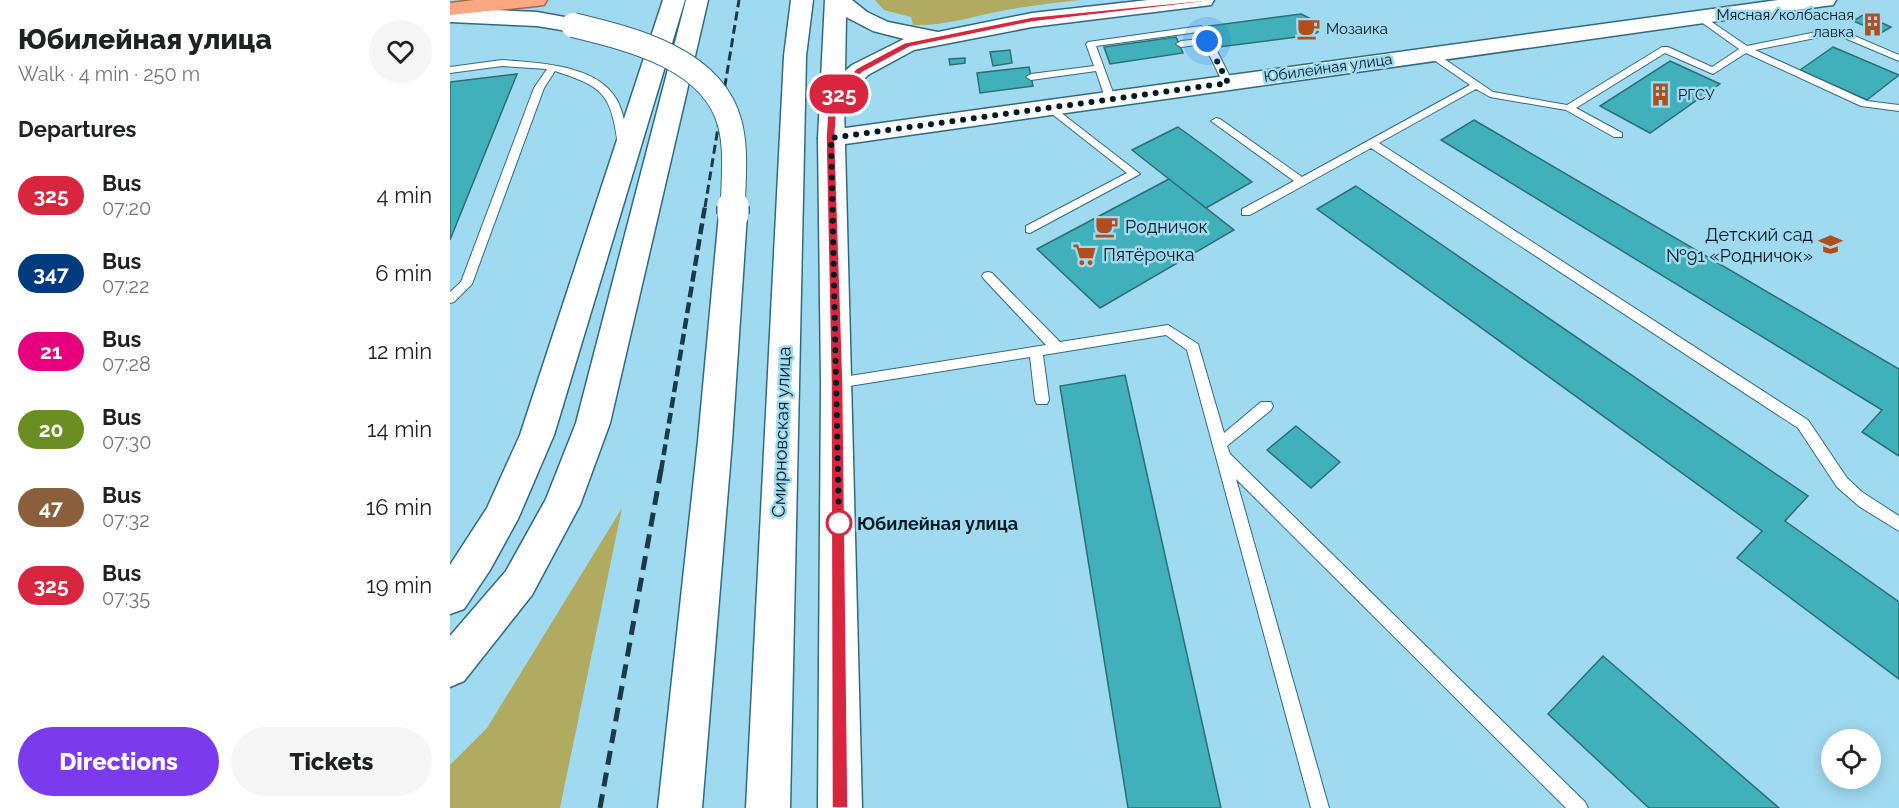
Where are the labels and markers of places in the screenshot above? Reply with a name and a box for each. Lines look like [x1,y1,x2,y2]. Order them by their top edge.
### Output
place label: Мясная/колбасная лавка [1716,6,1854,41]
building icon: Мясная/колбасная лавка [1859,11,1885,37]
cafe icon: Мозаика [1295,16,1321,42]
place label: Мозаика [1326,20,1388,38]
building icon: РГСУ [1647,82,1673,108]
place label: РГСУ [1678,86,1715,104]
cafe icon: Родничок [1094,213,1120,239]
place label: Родничок [1125,216,1208,237]
place label: Детский сад №91 «Родничок» [1666,224,1813,266]
school or university icon: Детский сад №91 «Родничок» [1818,231,1844,257]
supermarket icon: Пятёрочка [1072,241,1098,267]
place label: Пятёрочка [1103,244,1195,265]
marker: Юбилейная улица [826,510,852,536]
place label: Юбилейная улица [857,513,1018,534]

